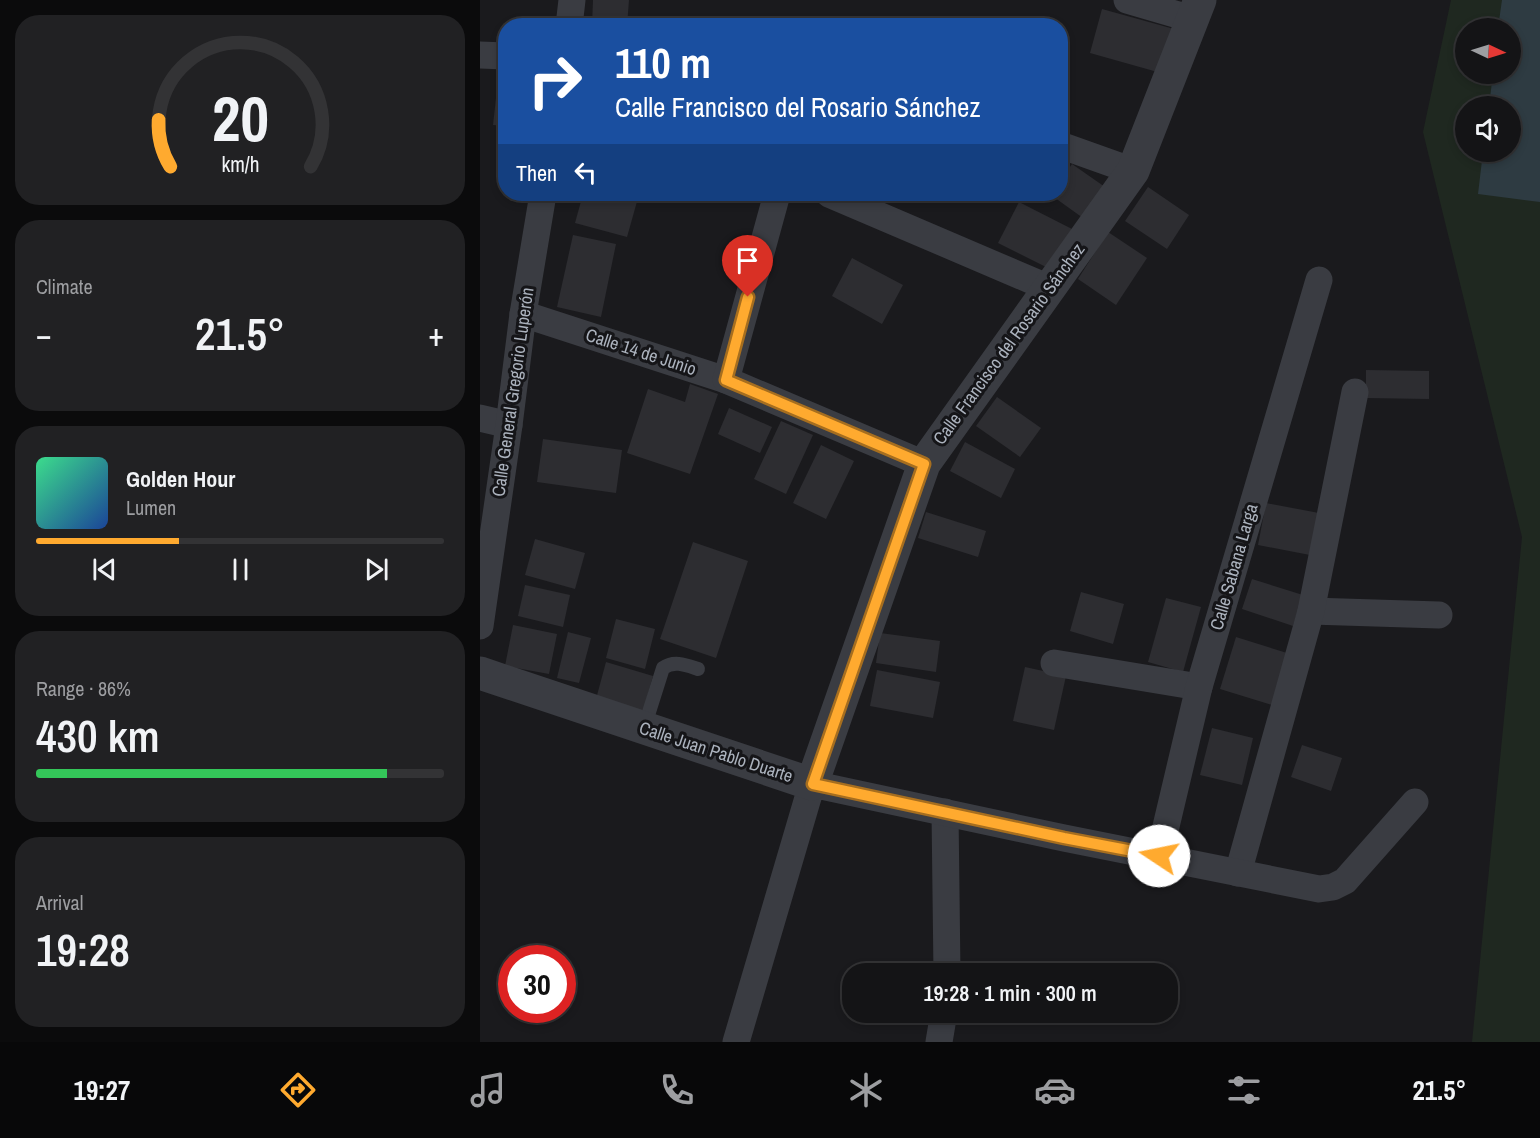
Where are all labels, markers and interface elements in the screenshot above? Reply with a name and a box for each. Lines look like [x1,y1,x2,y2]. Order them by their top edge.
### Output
north arrow [1455,18,1521,84]
map controls [1455,18,1521,162]
text: 110 m [615,35,711,91]
icon: right [516,42,594,120]
text: 20 [212,76,268,160]
text: Calle Francisco del Rosario Sánchez [615,89,980,125]
button: sound [1455,96,1521,162]
text: km/h [221,151,259,180]
icon: left [569,156,602,189]
text: Then [516,158,557,188]
pin [722,235,773,297]
street label: Calle Francisco del Rosario Sánchez [927,238,1090,450]
icon: arrive [731,244,764,277]
text: Climate [36,273,93,300]
street label: Calle General Gregorio Luperón [485,286,540,498]
text: 21.5° [195,303,285,364]
text: − [36,312,52,356]
text: + [428,312,444,356]
street label: Calle 14 de Junio [583,322,700,381]
text: Golden Hour [126,464,235,494]
text: Lumen [126,494,176,521]
street label: Calle Sabana Larga [1204,501,1264,633]
icon: previous [88,553,121,586]
icon: pause [224,553,257,586]
icon: next [360,553,393,586]
text: Range · 86% [36,675,131,702]
text: 430 km [36,705,160,766]
street label: Calle Juan Pablo Duarte [636,715,796,788]
position arrow [1127,824,1191,888]
text: Arrival [36,889,83,916]
text: 19:28 [36,919,130,980]
speed limit sign: 30 [498,945,576,1023]
text: 19:28 · 1 min · 300 m [923,978,1097,1008]
icon: directions [277,1069,319,1111]
icon: music [467,1069,509,1111]
icon: phone [656,1069,698,1111]
icon: climate [845,1069,887,1111]
icon: car [1034,1069,1076,1111]
icon: filters [1223,1069,1265,1111]
text: 19:27 [74,1072,130,1108]
text: 21.5° [1412,1072,1466,1108]

